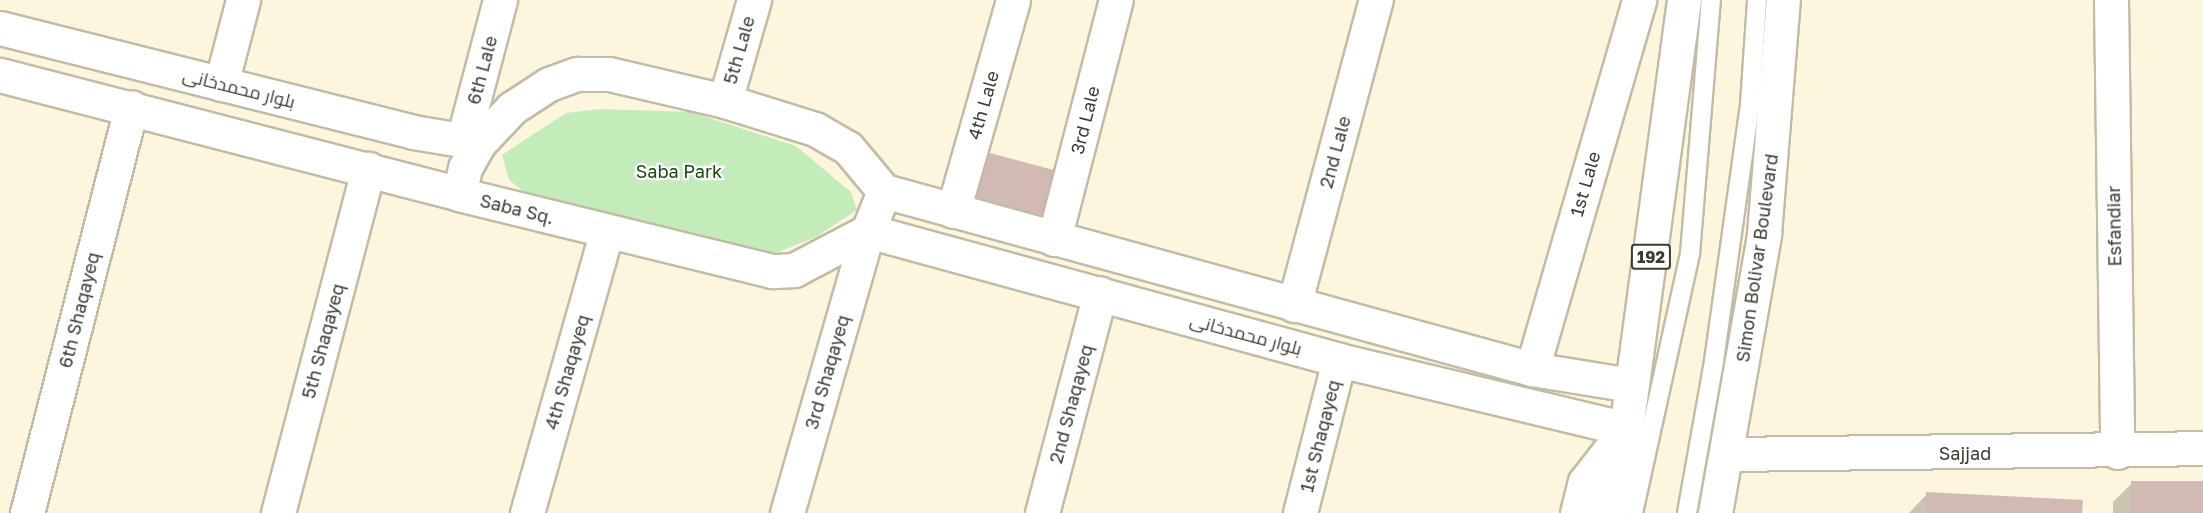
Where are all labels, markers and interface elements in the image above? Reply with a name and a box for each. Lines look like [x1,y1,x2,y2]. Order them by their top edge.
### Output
street label: 5th Lale [719,13,759,87]
street label: 6th Lale [462,33,502,107]
street label: بلوار محمدخانی [181,64,297,112]
street label: 4th Lale [963,68,1003,142]
street label: 3rd Lale [1066,84,1104,156]
street label: 2nd Lale [1315,114,1355,190]
street label: 1st Lale [1565,149,1605,219]
street label: Simon Bolivar Boulevard [1732,152,1782,364]
park label: Saba Park [636,160,722,182]
street label: Esfandiar [2102,185,2126,267]
street label: Saba Sq. [478,189,556,229]
road number: 192 [1630,244,1672,270]
street label: 6th Shaqayeq [54,250,104,370]
street label: 5th Shaqayeq [297,281,349,401]
street label: بلوار محمدخانی [1188,309,1304,359]
street label: 4th Shaqayeq [540,312,594,432]
street label: 3rd Shaqayeq [800,312,854,432]
street label: 2nd Shaqayeq [1045,342,1097,466]
street label: 1st Shaqayeq [1296,378,1344,494]
street label: Sajjad [1939,442,1991,464]

